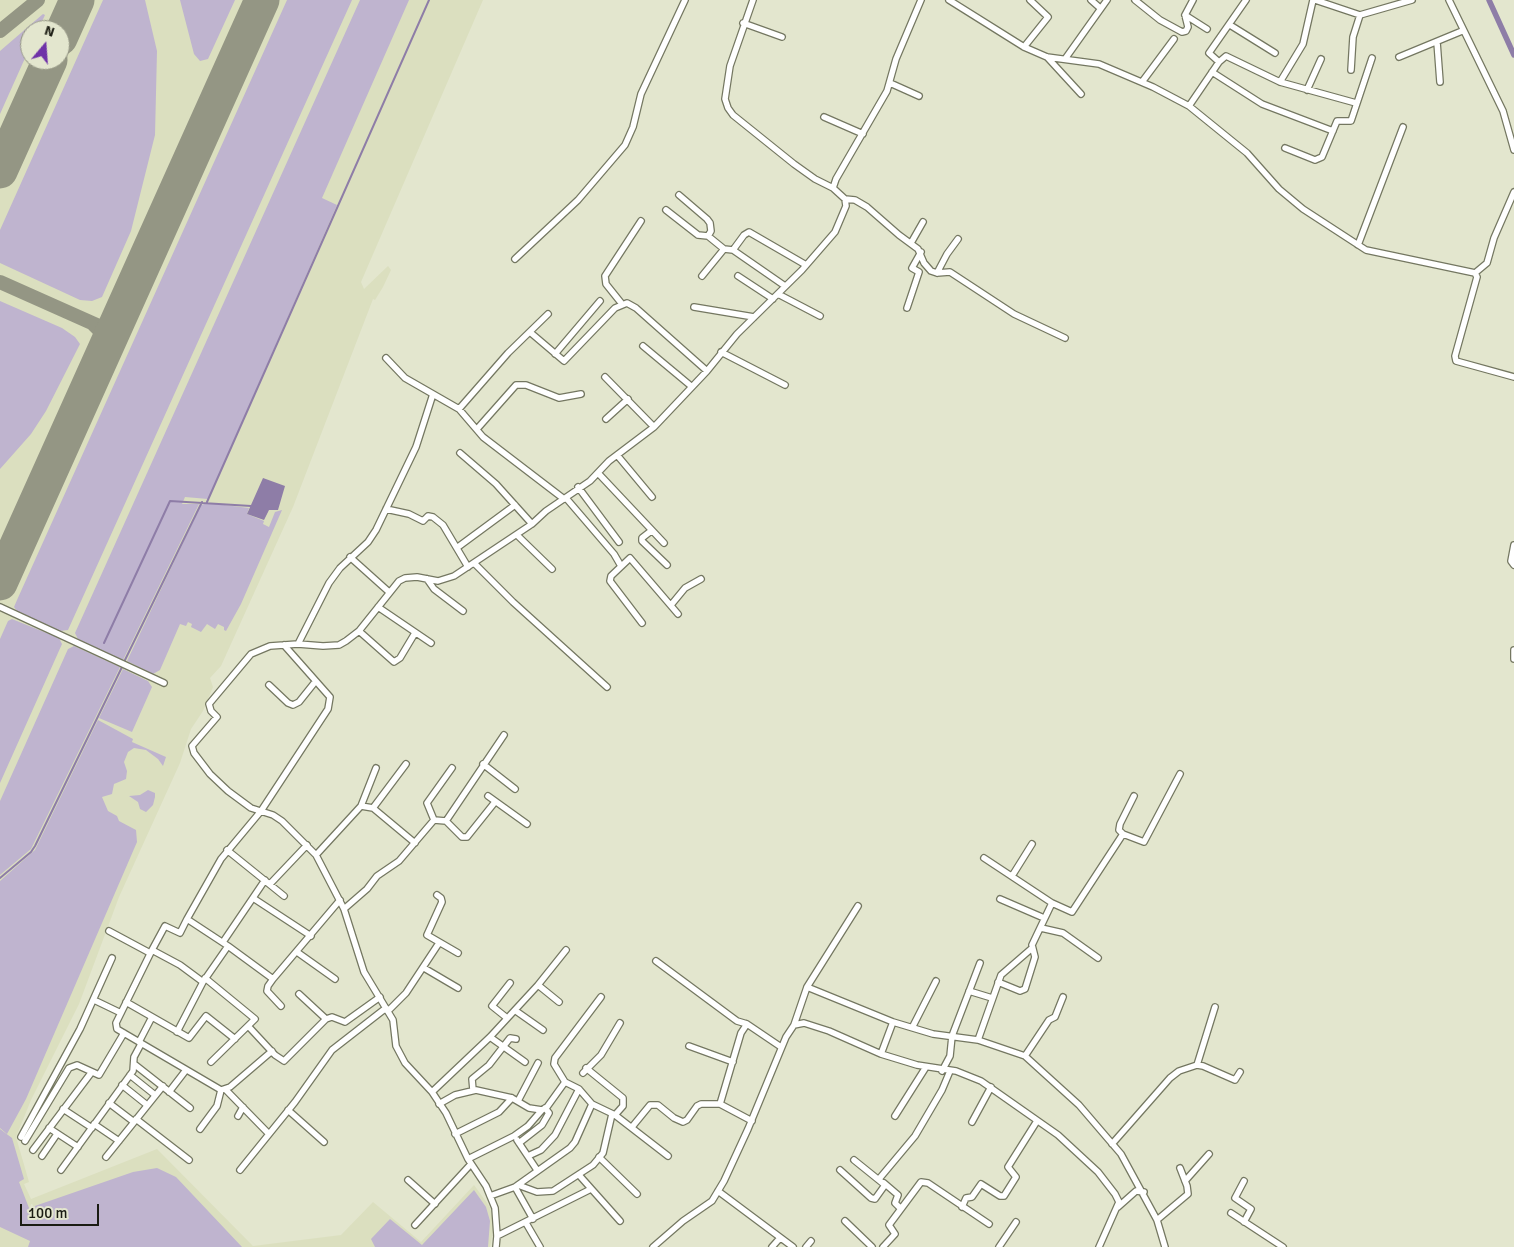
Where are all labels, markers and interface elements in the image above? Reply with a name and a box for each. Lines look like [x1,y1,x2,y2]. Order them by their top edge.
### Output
north arrow [20,20,70,70]
text: N [42,22,57,41]
scale bar [22,1194,101,1226]
text: 100 m [28,1204,68,1222]

